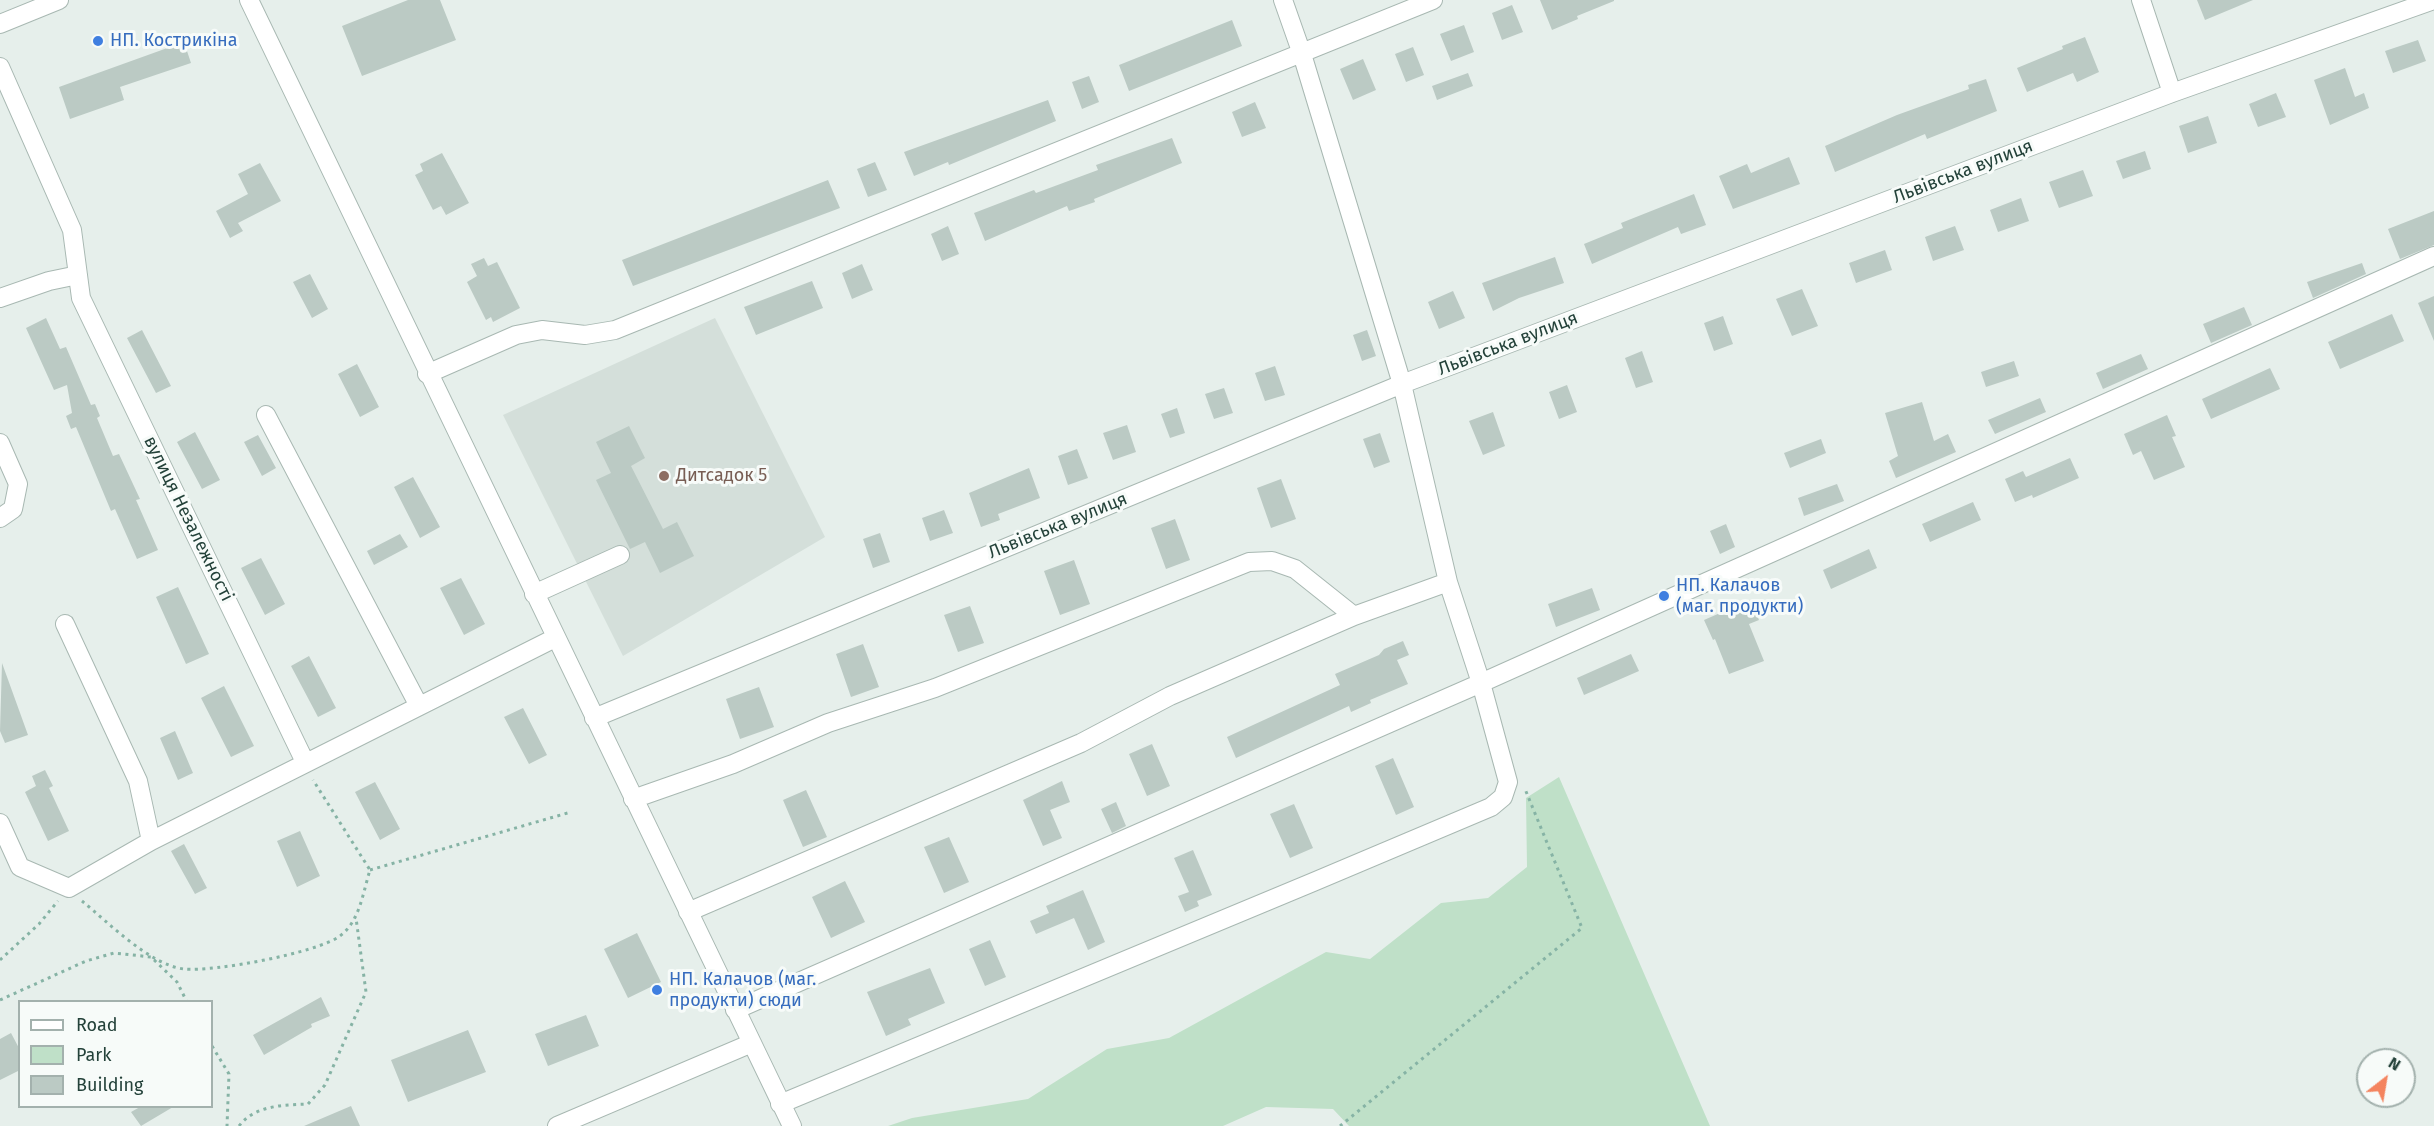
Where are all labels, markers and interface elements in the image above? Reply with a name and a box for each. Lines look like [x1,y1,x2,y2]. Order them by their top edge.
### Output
place label: НП. Кострикіна [110,30,237,52]
marker: НП. Кострикіна [91,34,105,48]
street label: Львівська вулиця [1890,135,2036,209]
street label: Львівська вулиця [1435,307,1581,381]
street label: вулиця Незалежності [139,433,237,605]
place label: Дитсадок 5 [676,465,767,487]
marker: Дитсадок 5 [657,469,671,483]
street label: Львівська вулиця [985,488,1131,564]
place label: НП. Калачов (маг. продукти) [1676,575,1803,618]
marker: НП. Калачов (маг. продукти) [1657,589,1671,603]
place label: НП. Калачов (маг. продукти) сюди [669,969,816,1012]
marker: НП. Калачов (маг. продукти) сюди [650,983,664,997]
legend [18,1000,213,1108]
text: Road [76,1014,118,1036]
text: Park [76,1044,111,1066]
north arrow [2356,1048,2416,1108]
text: N [2385,1053,2404,1075]
text: Building [76,1074,143,1096]

